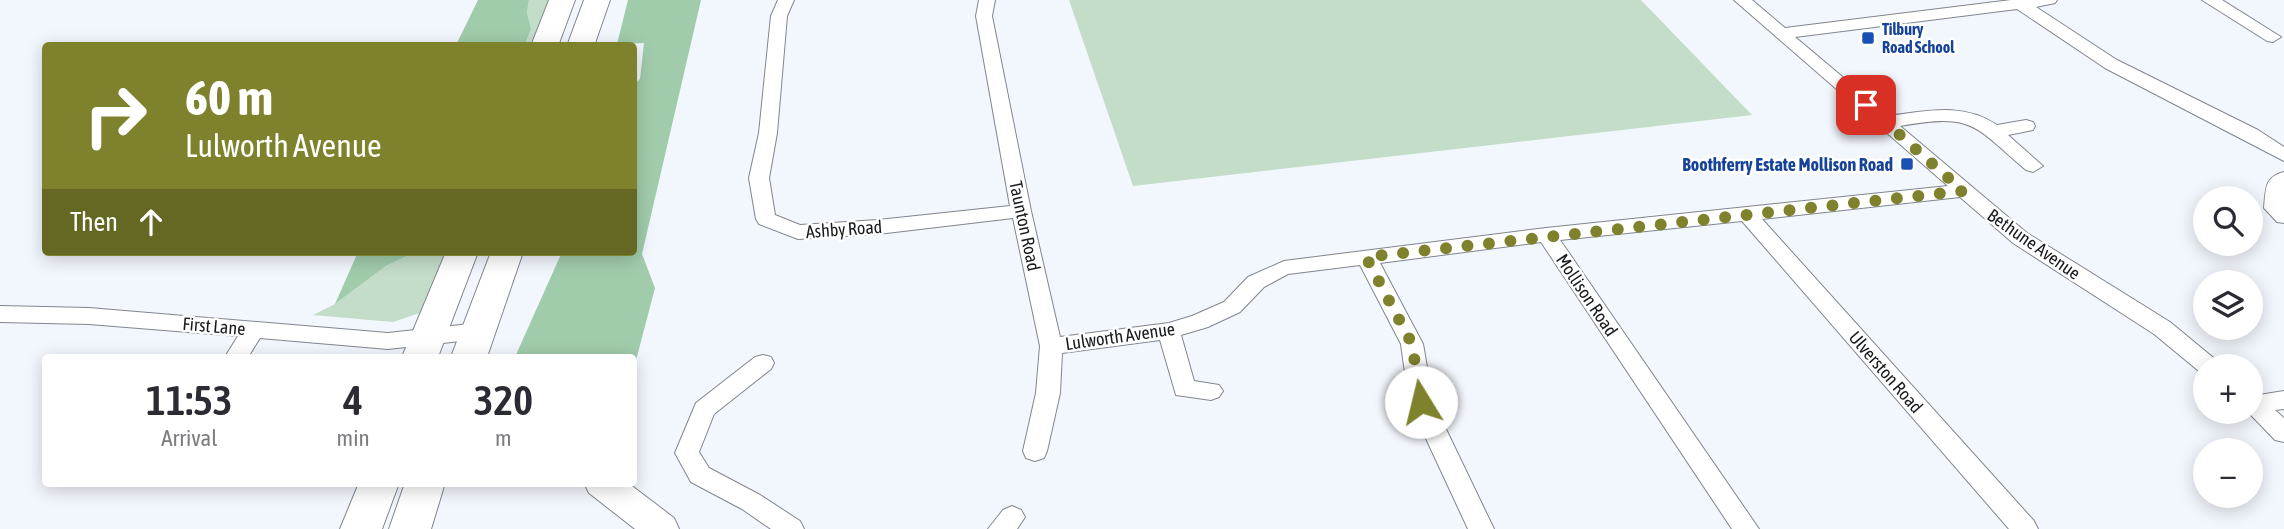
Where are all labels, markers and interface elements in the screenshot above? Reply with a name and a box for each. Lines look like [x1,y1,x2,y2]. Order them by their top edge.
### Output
place label: Tilbury Road School [1882,20,1955,56]
marker: Tilbury Road School [1860,30,1876,46]
text: 60 m [185,69,273,125]
icon: right [70,70,161,161]
pin [1836,75,1896,135]
icon: arrive [1847,86,1885,124]
text: Lulworth Avenue [185,127,382,164]
place label: Boothferry Estate Mollison Road [1682,154,1893,175]
marker: Boothferry Estate Mollison Road [1899,156,1915,172]
street label: Taunton Road [1005,179,1045,273]
map controls [2193,186,2263,508]
button: search [2193,186,2263,256]
icon: ahead [132,203,170,241]
street label: Bethune Avenue [1984,204,2084,284]
text: Then [70,207,118,237]
street label: Ashby Road [805,216,883,242]
street label: Mollison Road [1552,250,1622,340]
button: layers [2193,270,2263,340]
street label: First Lane [182,313,246,339]
street label: Lulworth Avenue [1064,318,1176,354]
street label: Ulverston Road [1845,327,1927,417]
button: + [2193,354,2263,424]
position arrow [1384,365,1458,439]
text: 11:53 [146,376,233,424]
text: 4 [343,376,363,424]
text: 320 [474,376,533,424]
text: Arrival [161,425,217,451]
text: min [337,425,370,451]
text: m [495,425,512,451]
button: − [2193,438,2263,508]

